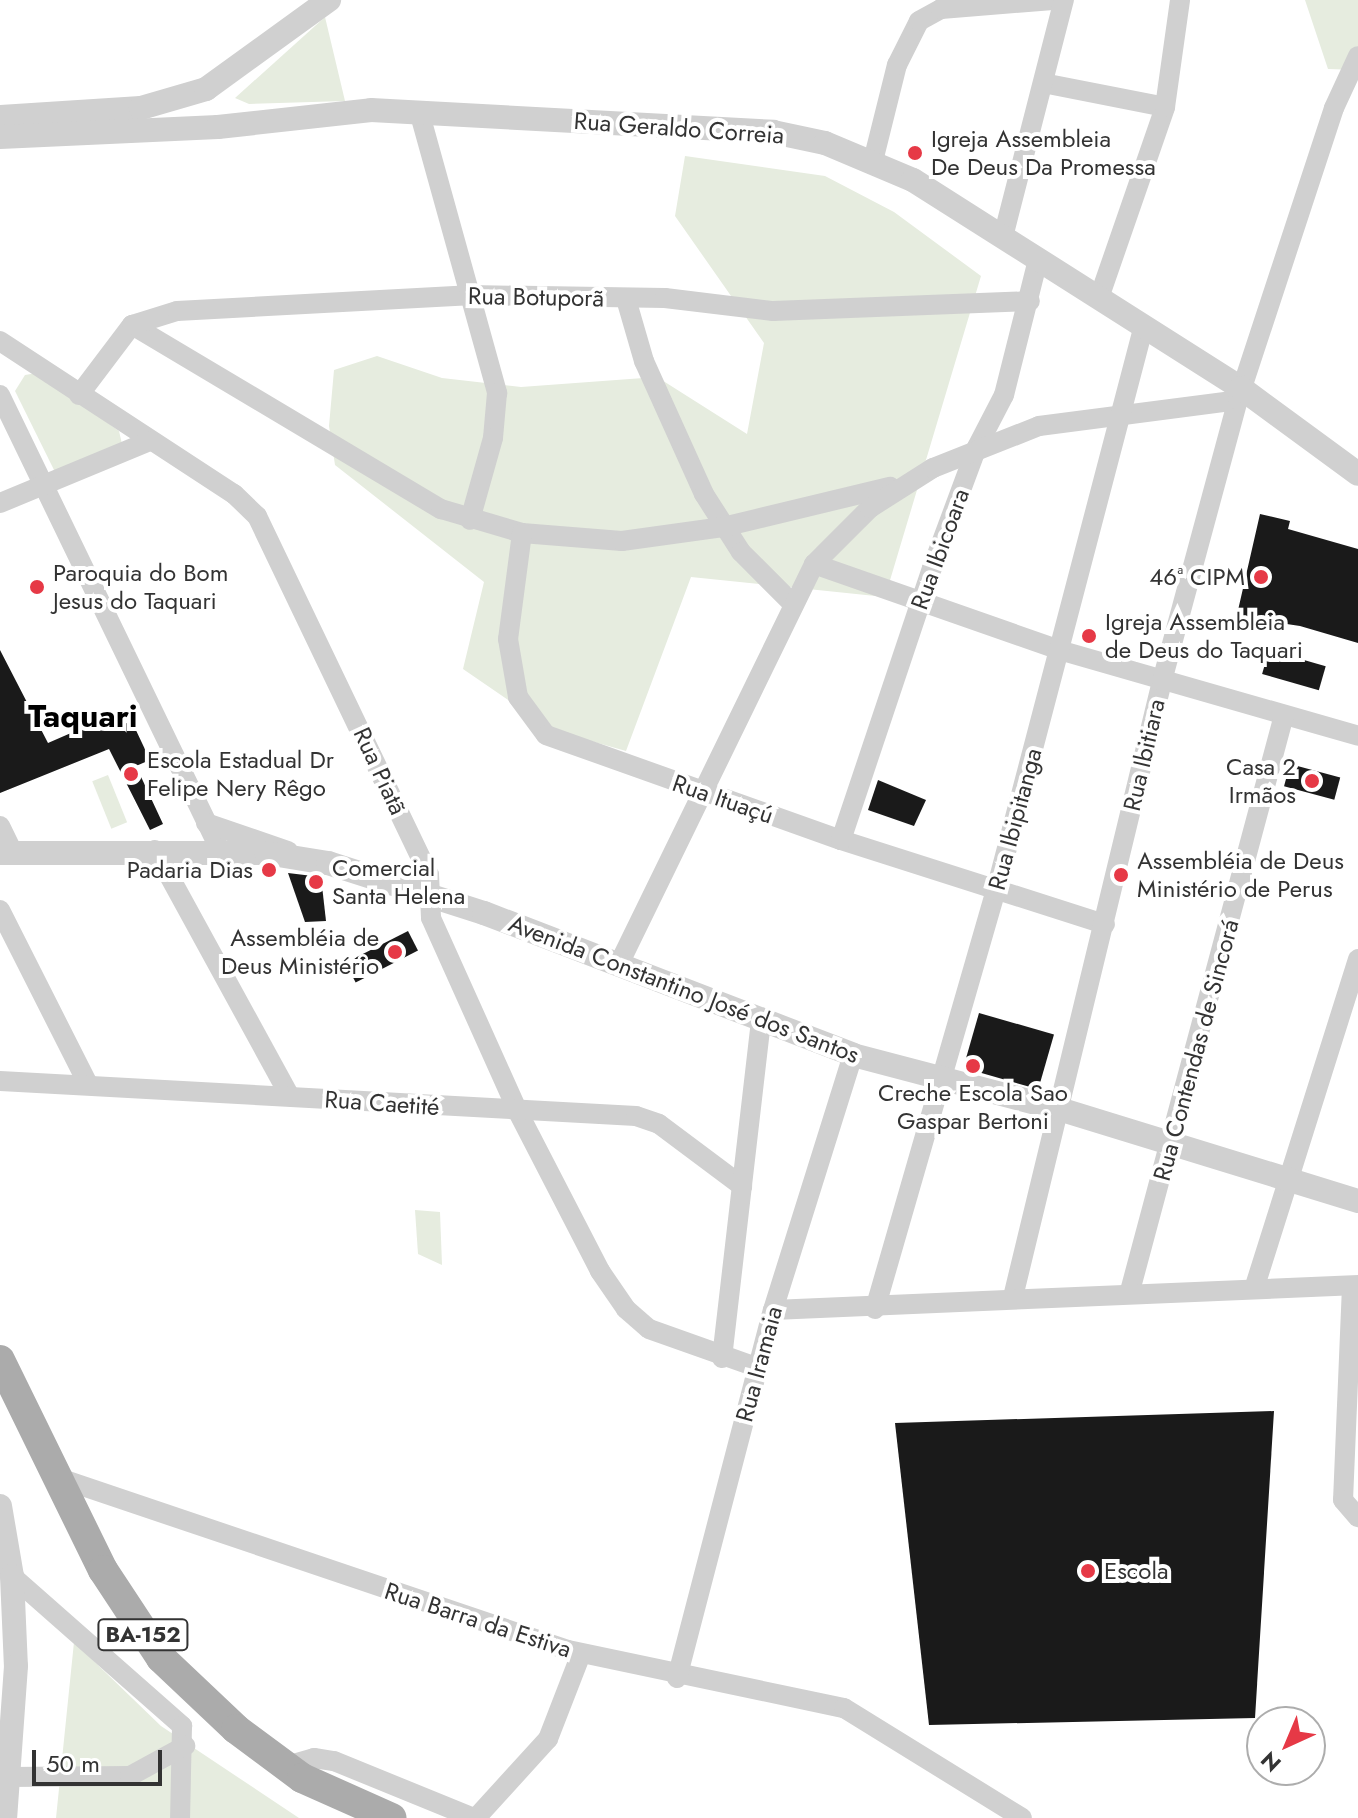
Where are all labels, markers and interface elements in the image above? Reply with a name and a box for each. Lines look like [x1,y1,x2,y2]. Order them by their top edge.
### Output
street label: Rua Geraldo Correia [573,106,785,150]
place label: Igreja Assembleia De Deus Da Promessa [931,125,1156,181]
marker: Igreja Assembleia De Deus Da Promessa [906,144,924,162]
street label: Rua Botuporã [468,281,604,313]
street label: Rua Ibicoara [905,485,975,613]
place label: Paroquia do Bom Jesus do Taquari [53,559,228,615]
place label: 46ª CIPM [1149,563,1245,591]
marker: 46ª CIPM [1252,568,1270,586]
marker: Paroquia do Bom Jesus do Taquari [28,578,46,596]
place label: Igreja Assembleia de Deus do Taquari [1105,608,1303,664]
marker: Igreja Assembleia de Deus do Taquari [1080,627,1098,645]
street label: Rua Ibitiara [1117,696,1171,814]
district label: Taquari [28,697,138,735]
street label: Rua Piatã [347,723,413,819]
street label: Rua Ibipitanga [982,745,1048,893]
place label: Escola Estadual Dr Felipe Nery Rêgo [147,746,334,802]
place label: Casa 2 Irmãos [1226,753,1296,809]
marker: Escola Estadual Dr Felipe Nery Rêgo [122,765,140,783]
street label: Rua Ituaçú [669,768,777,830]
marker: Casa 2 Irmãos [1303,772,1321,790]
place label: Assembléia de Deus Ministério de Perus [1137,847,1344,903]
place label: Comercial Santa Helena [332,854,465,910]
place label: Padaria Dias [127,856,253,884]
marker: Padaria Dias [260,861,278,879]
marker: Assembléia de Deus Ministério de Perus [1112,866,1130,884]
marker: Comercial Santa Helena [307,873,325,891]
street label: Avenida Constantino José dos Santos [505,909,863,1069]
street label: Rua Contendas de Sincorá [1147,916,1245,1184]
place label: Assembléia de Deus Ministério [221,924,379,980]
marker: Assembléia de Deus Ministério [386,943,404,961]
marker: Creche Escola Sao Gaspar Bertoni [964,1057,982,1075]
place label: Creche Escola Sao Gaspar Bertoni [878,1079,1068,1135]
street label: Rua Caetité [324,1085,440,1121]
street label: Rua Iramaia [730,1303,788,1425]
place label: Escola [1104,1557,1169,1585]
marker: Escola [1079,1562,1097,1580]
street label: Rua Barra da Estiva [381,1576,575,1664]
road number: BA-152 [97,1617,189,1653]
north arrow [1246,1706,1326,1786]
scale bar [36,1734,166,1784]
text: N [1253,1744,1288,1779]
text: 50 m [46,1746,100,1781]

